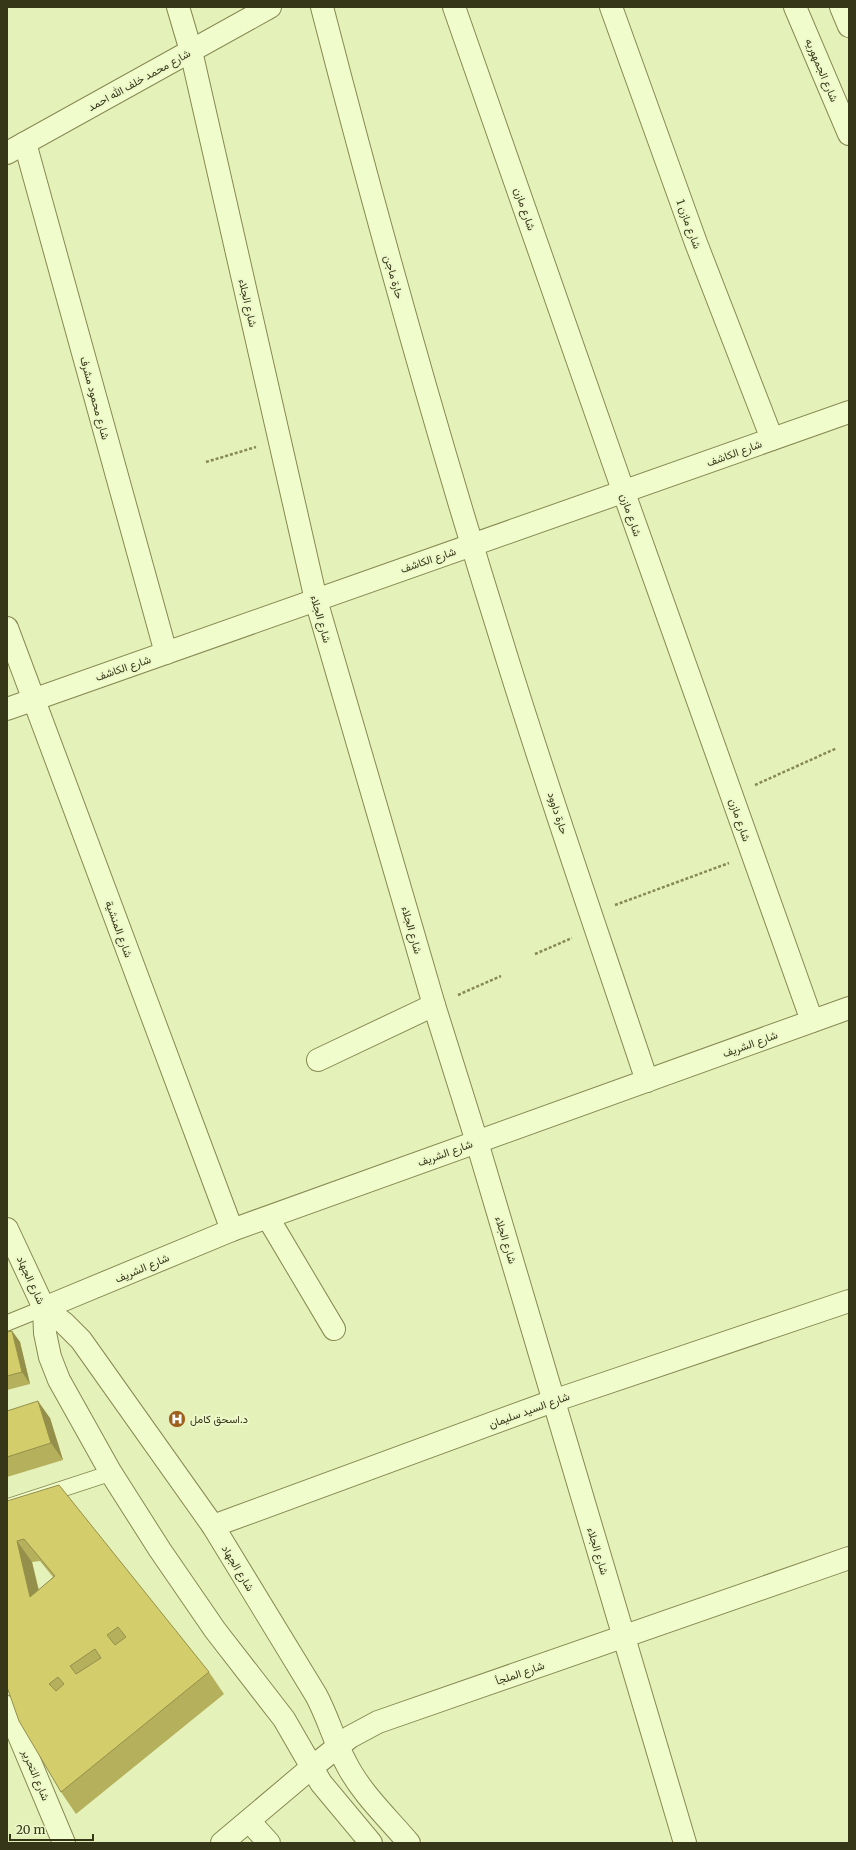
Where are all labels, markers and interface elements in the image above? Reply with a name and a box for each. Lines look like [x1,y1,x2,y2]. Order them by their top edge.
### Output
street label: شارع الجمهوريه [801,36,842,104]
street label: شارع محمد خلف الله احمد [85,46,193,115]
street label: شارع مازن [510,186,539,233]
street label: شارع مازن 1 [673,197,705,251]
street label: حارة ماجن [381,253,407,301]
street label: شارع الجلاء [235,278,260,329]
street label: شارع محمود مشرف [76,355,113,442]
street label: شارع الكاشف [704,436,764,470]
street label: شارع مازن [616,492,645,539]
street label: شارع الكاشف [398,544,458,577]
street label: شارع الجلاء [307,594,335,645]
street label: شارع الكاشف [93,652,153,685]
street label: حارة داوود [545,790,571,836]
street label: شارع مازن [725,797,754,844]
street label: شارع المنشية [101,899,136,960]
street label: شارع الجلاء [398,905,426,956]
street label: شارع الشريف [721,1027,780,1061]
street label: شارع الشريف [416,1136,475,1170]
street label: شارع الجلاء [491,1215,520,1266]
street label: شارع الشريف [113,1250,172,1287]
street label: شارع الجهاد [13,1254,48,1307]
street label: شارع السيد سليمان [487,1389,572,1432]
hospital icon: د.اسحق كامل [167,1409,187,1429]
place label: د.اسحق كامل [190,1412,248,1426]
street label: شارع الجلاء [583,1526,612,1577]
street label: شارع الجهاد [218,1542,257,1594]
street label: شارع الملجأ [494,1658,547,1689]
street label: شارع التحرير [18,1746,53,1803]
scale bar [10,1816,93,1842]
text: 20 m [16,1822,45,1837]

